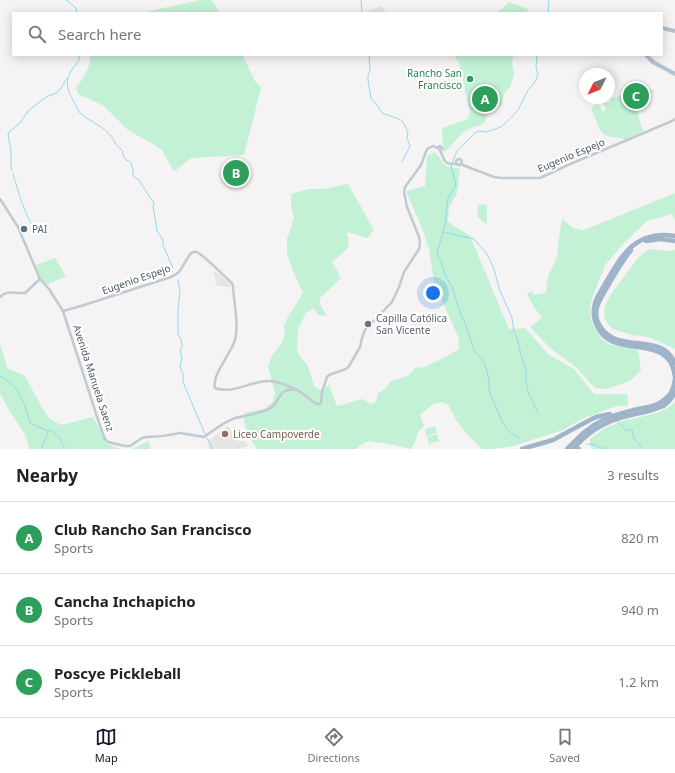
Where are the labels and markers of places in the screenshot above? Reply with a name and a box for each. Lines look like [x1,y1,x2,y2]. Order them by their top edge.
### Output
place label: Rancho San Francisco [407,66,462,92]
marker: Rancho San Francisco [465,74,475,84]
pin: C [623,81,649,111]
pin: A [472,84,498,114]
pin: B [223,158,249,188]
place label: PAI [32,222,47,236]
marker: PAI [19,224,29,234]
place label: Capilla Católica San Vicente [376,311,447,337]
marker: Capilla Católica San Vicente [363,319,373,329]
place label: Liceo Campoverde [233,427,320,441]
marker: Liceo Campoverde [220,429,230,439]

